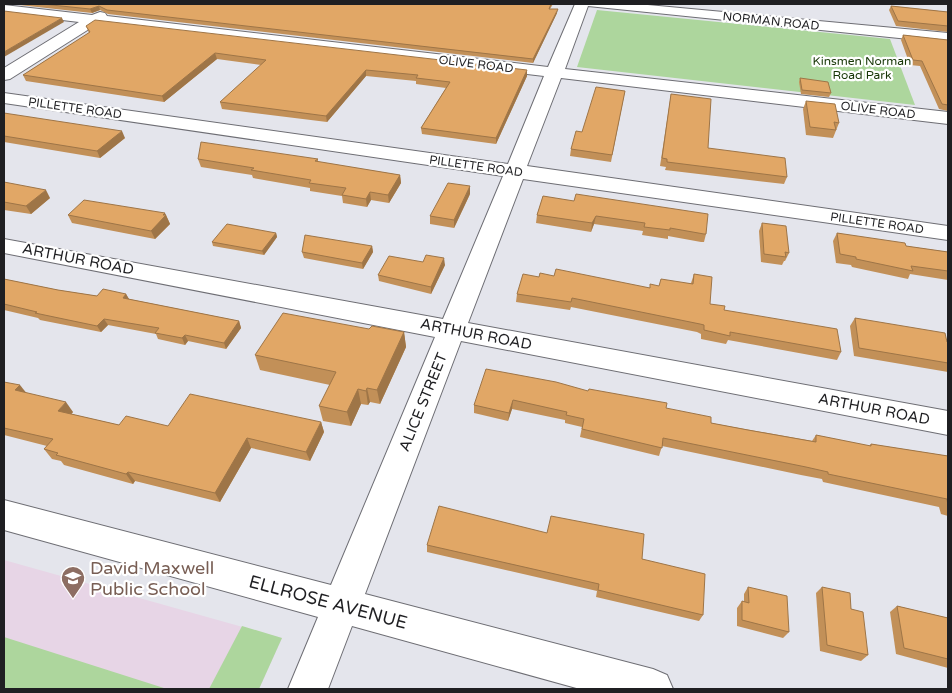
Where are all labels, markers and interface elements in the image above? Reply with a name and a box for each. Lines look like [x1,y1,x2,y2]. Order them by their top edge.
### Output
street label: NORMAN ROAD [722,9,820,33]
street label: OLIVE ROAD [438,52,514,76]
park label: Kinsmen Norman Road Park [813,54,911,82]
street label: PILLETTE ROAD [27,94,123,122]
street label: OLIVE ROAD [840,98,916,122]
street label: PILLETTE ROAD [428,152,524,180]
street label: PILLETTE ROAD [829,209,925,237]
street label: ARTHUR ROAD [21,239,135,279]
street label: ARTHUR ROAD [419,314,533,354]
street label: ALICE STREET [395,350,451,454]
street label: ARTHUR ROAD [817,389,931,429]
place label: David Maxwell Public School [90,557,214,600]
school or university icon: David Maxwell Public School [60,565,86,599]
street label: ELLROSE AVENUE [246,570,410,634]

